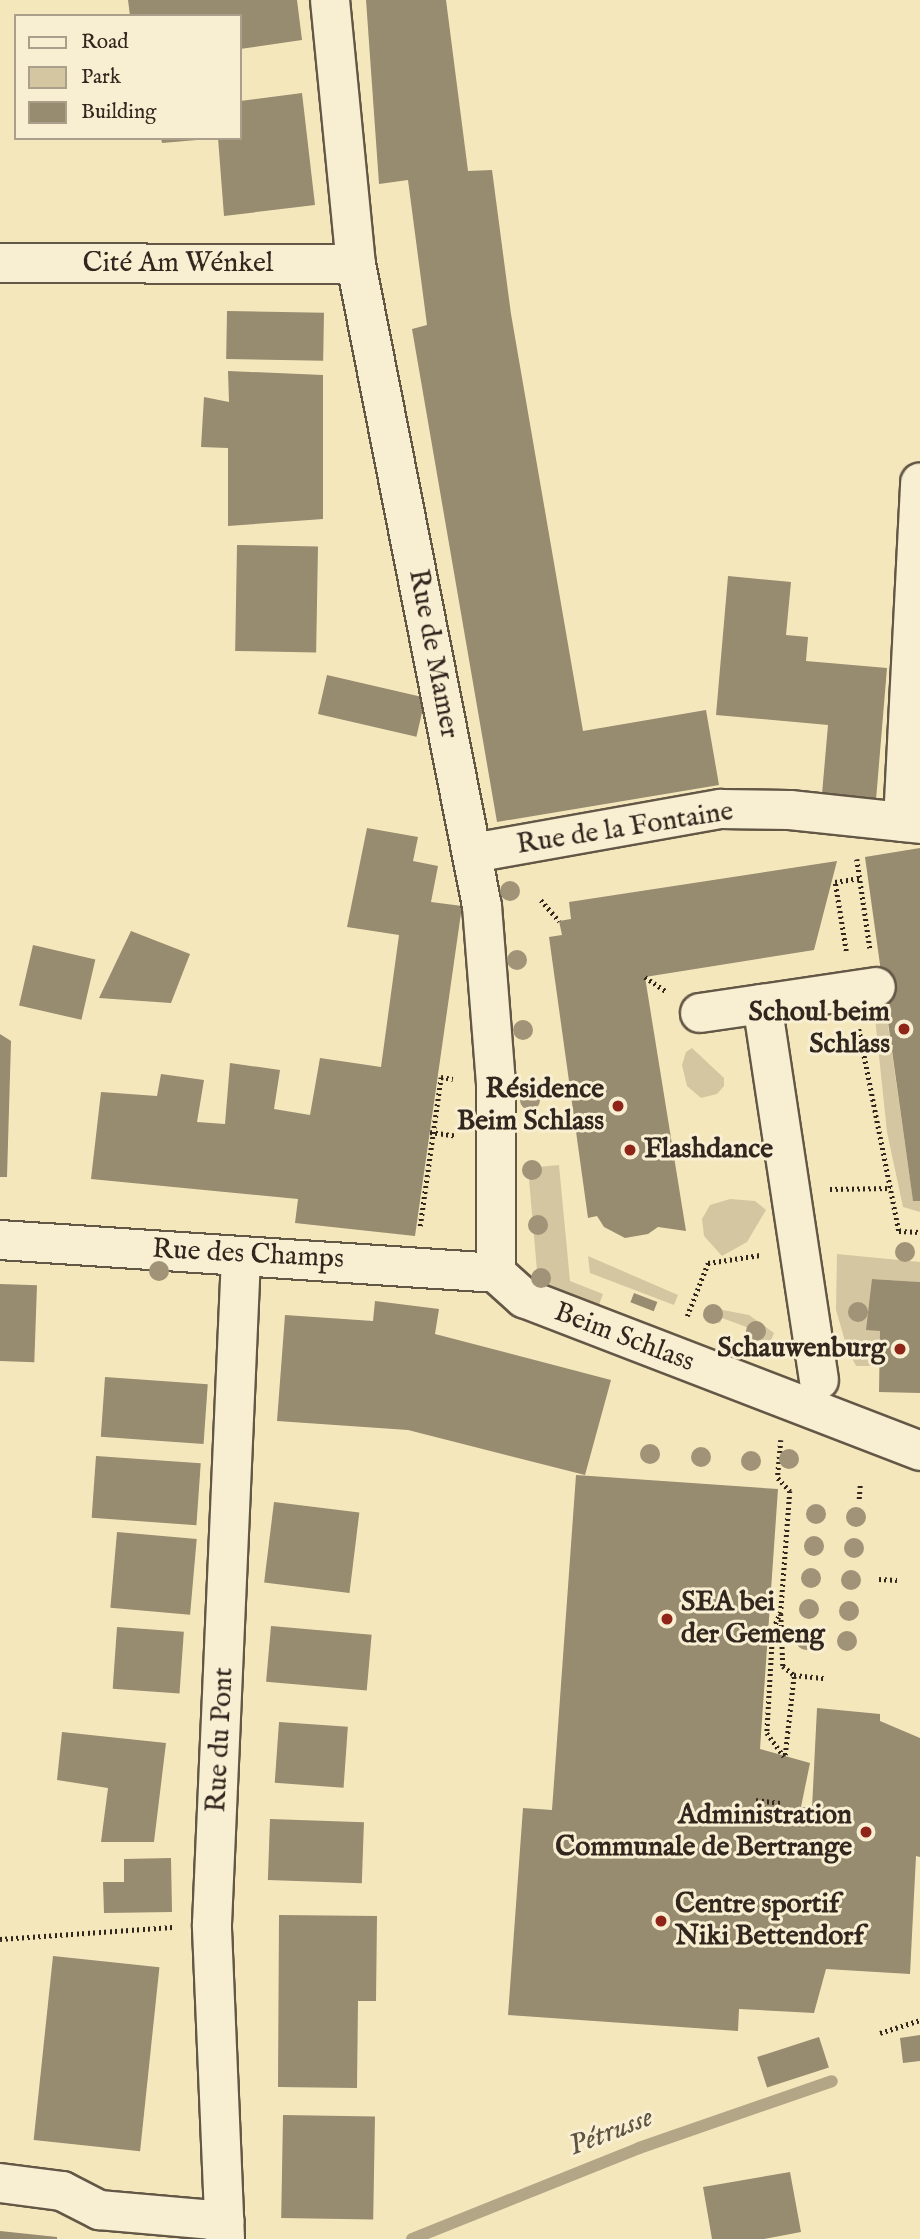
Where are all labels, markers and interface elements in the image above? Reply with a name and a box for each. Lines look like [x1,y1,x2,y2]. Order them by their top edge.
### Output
legend [14,14,242,140]
text: Road [81,29,128,56]
text: Park [81,64,121,91]
text: Building [81,99,156,126]
street label: Cité Am Wénkel [83,247,273,281]
street label: Rue de Mamer [400,567,466,741]
street label: Rue de la Fontaine [514,795,736,863]
place label: Schoul beim Schlass [749,996,890,1062]
marker: Schoul beim Schlass [896,1021,912,1037]
place label: Résidence Beim Schlass [457,1073,604,1139]
marker: Résidence Beim Schlass [610,1098,626,1114]
place label: Flashdance [644,1133,773,1167]
marker: Flashdance [622,1142,638,1158]
street label: Rue des Champs [151,1233,345,1277]
street label: Beim Schlass [549,1296,699,1380]
place label: Schauwenburg [717,1332,886,1366]
marker: Schauwenburg [892,1341,908,1357]
place label: SEA bei der Gemeng [681,1586,825,1652]
marker: SEA bei der Gemeng [659,1611,675,1627]
street label: Rue du Pont [200,1667,242,1813]
place label: Administration Communale de Bertrange [555,1799,852,1865]
marker: Administration Communale de Bertrange [858,1824,874,1840]
place label: Centre sportif Niki Bettendorf [675,1888,864,1954]
marker: Centre sportif Niki Bettendorf [653,1913,669,1929]
water label: Pétrusse [564,2100,658,2164]

